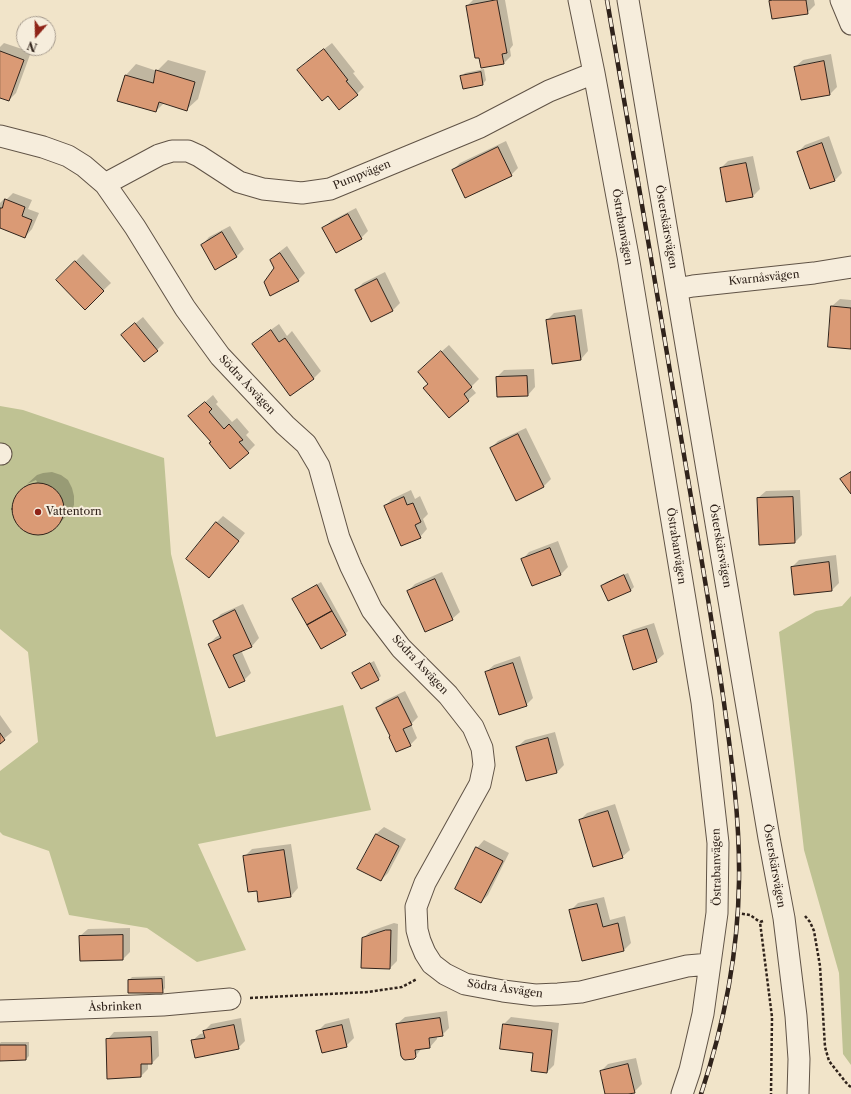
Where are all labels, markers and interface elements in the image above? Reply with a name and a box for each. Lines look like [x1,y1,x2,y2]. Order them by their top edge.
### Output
north arrow [16,16,56,56]
text: N [25,38,39,55]
street label: Pumpvägen [331,157,393,193]
street label: Österskärsvägen [652,184,680,270]
street label: Östrabanvägen [609,188,635,266]
street label: Kvarnåsvägen [728,268,800,288]
street label: Södra Åsvägen [216,353,278,417]
street label: Österskärsvägen [706,503,734,589]
place label: Vattentorn [46,505,102,519]
marker: Vattentorn [33,507,43,517]
street label: Östrabanvägen [663,507,689,585]
street label: Södra Åsvägen [389,633,451,697]
street label: Österskärsvägen [760,823,788,909]
street label: Östrabanvägen [710,828,724,906]
street label: Södra Åsvägen [466,977,544,1001]
street label: Åsbrinken [88,999,142,1015]

